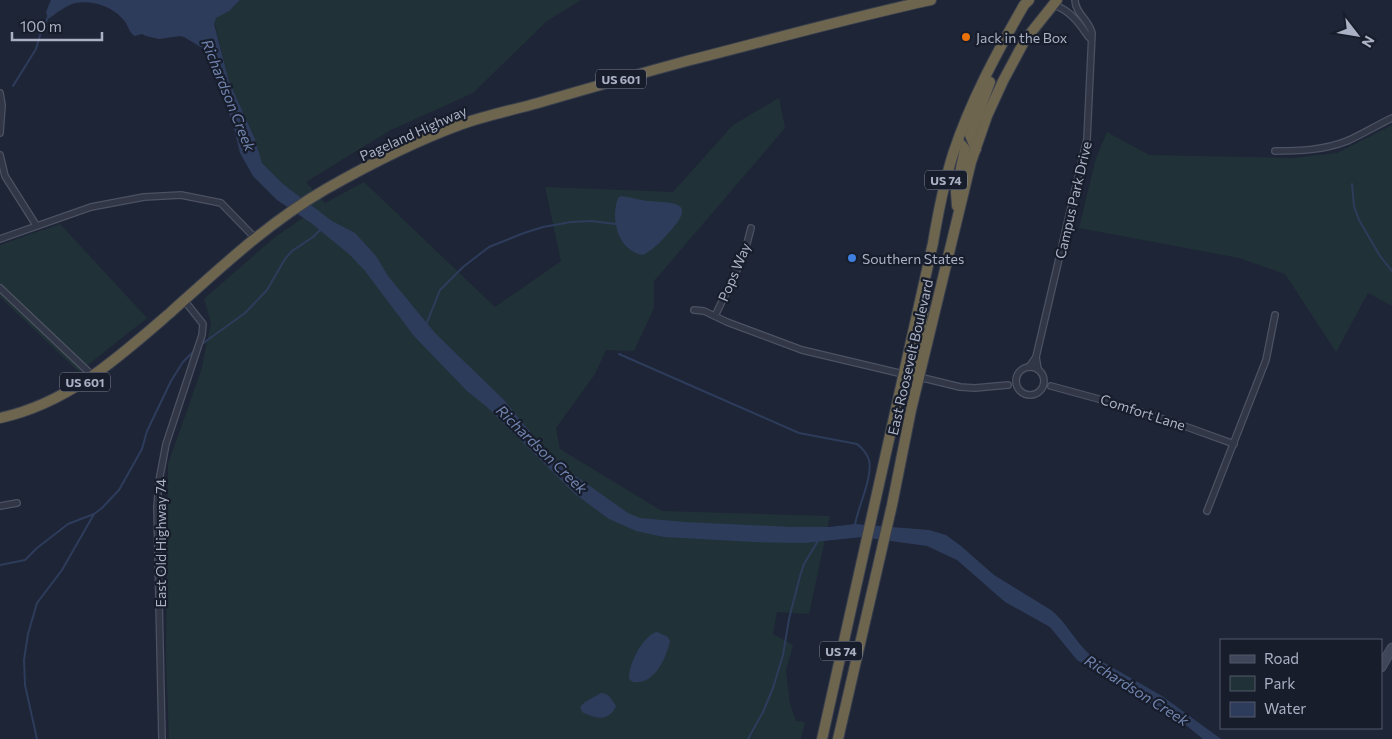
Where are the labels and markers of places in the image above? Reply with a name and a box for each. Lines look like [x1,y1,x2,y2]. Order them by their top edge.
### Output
place label: Jack in the Box [976,29,1068,46]
marker: Jack in the Box [960,31,972,43]
place label: Southern States [862,250,964,267]
marker: Southern States [846,252,858,264]

